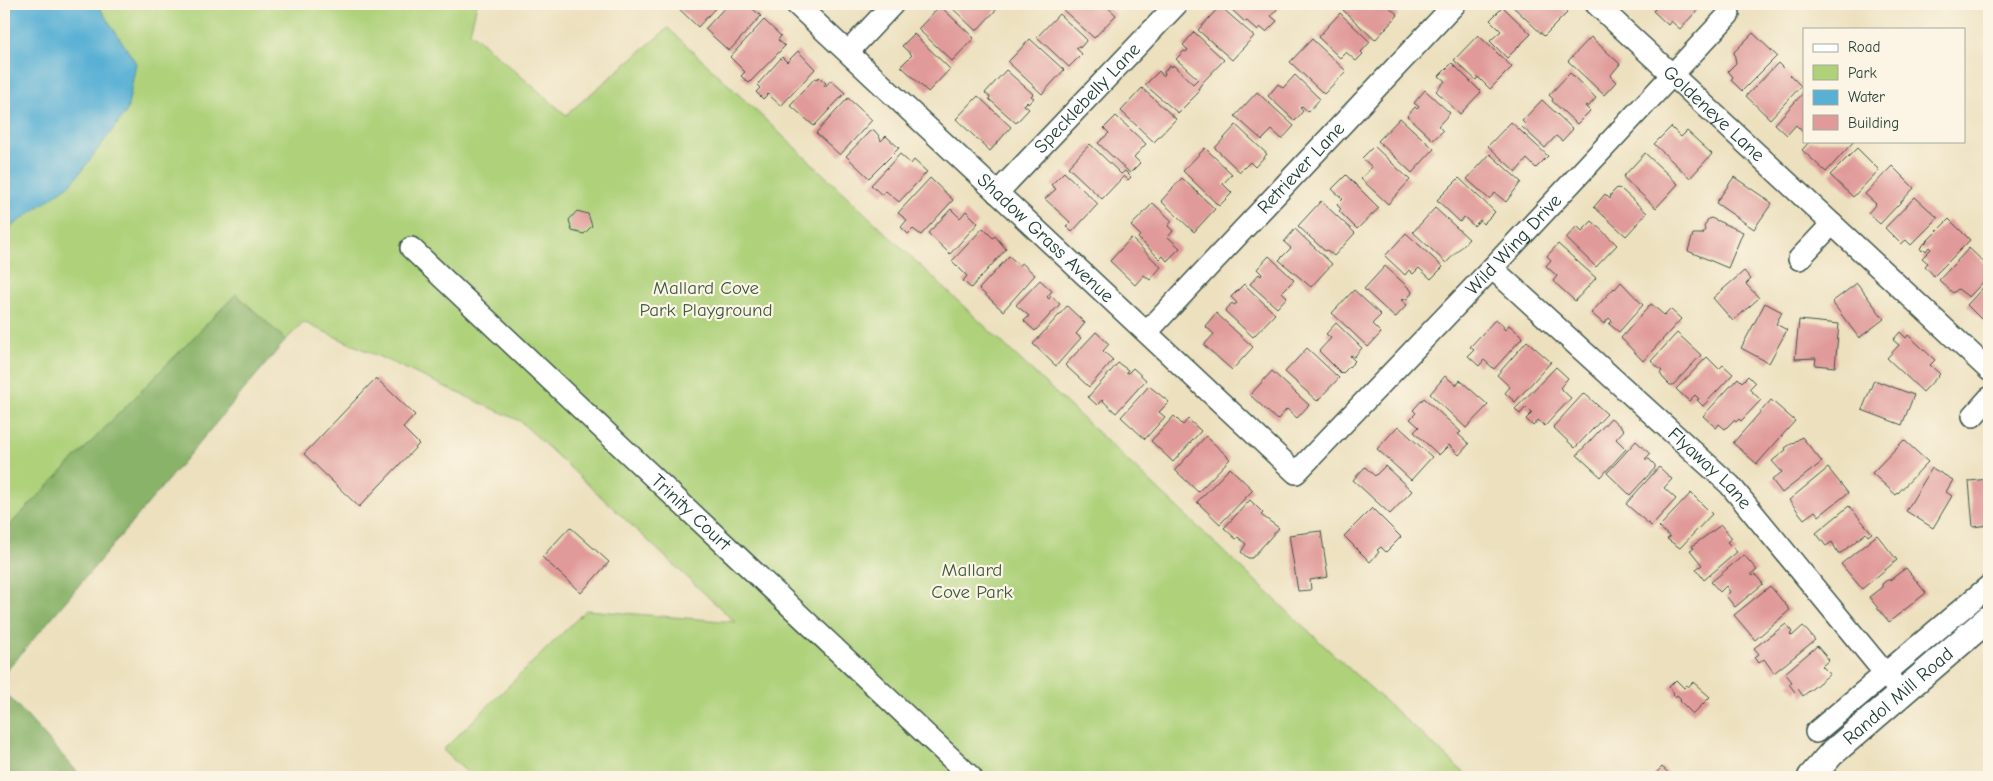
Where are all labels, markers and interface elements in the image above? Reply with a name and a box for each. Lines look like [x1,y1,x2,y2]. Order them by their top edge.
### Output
legend [1803,28,1966,142]
street label: Specklebelly Lane [1030,38,1145,158]
text: Road [1848,38,1880,56]
street label: Goldeneye Lane [1659,61,1769,166]
text: Park [1848,64,1877,82]
text: Water [1848,88,1885,106]
text: Building [1848,114,1899,132]
street label: Retriever Lane [1253,118,1349,218]
street label: Shadow Grass Avenue [973,169,1118,307]
street label: Wild Wing Drive [1461,190,1566,300]
park label: Mallard Cove Park Playground [639,277,773,321]
street label: Flyaway Lane [1663,423,1756,514]
street label: Trinity Court [646,470,736,556]
park label: Mallard Cove Park [931,559,1013,603]
street label: Randol Mill Road [1839,643,1958,750]

